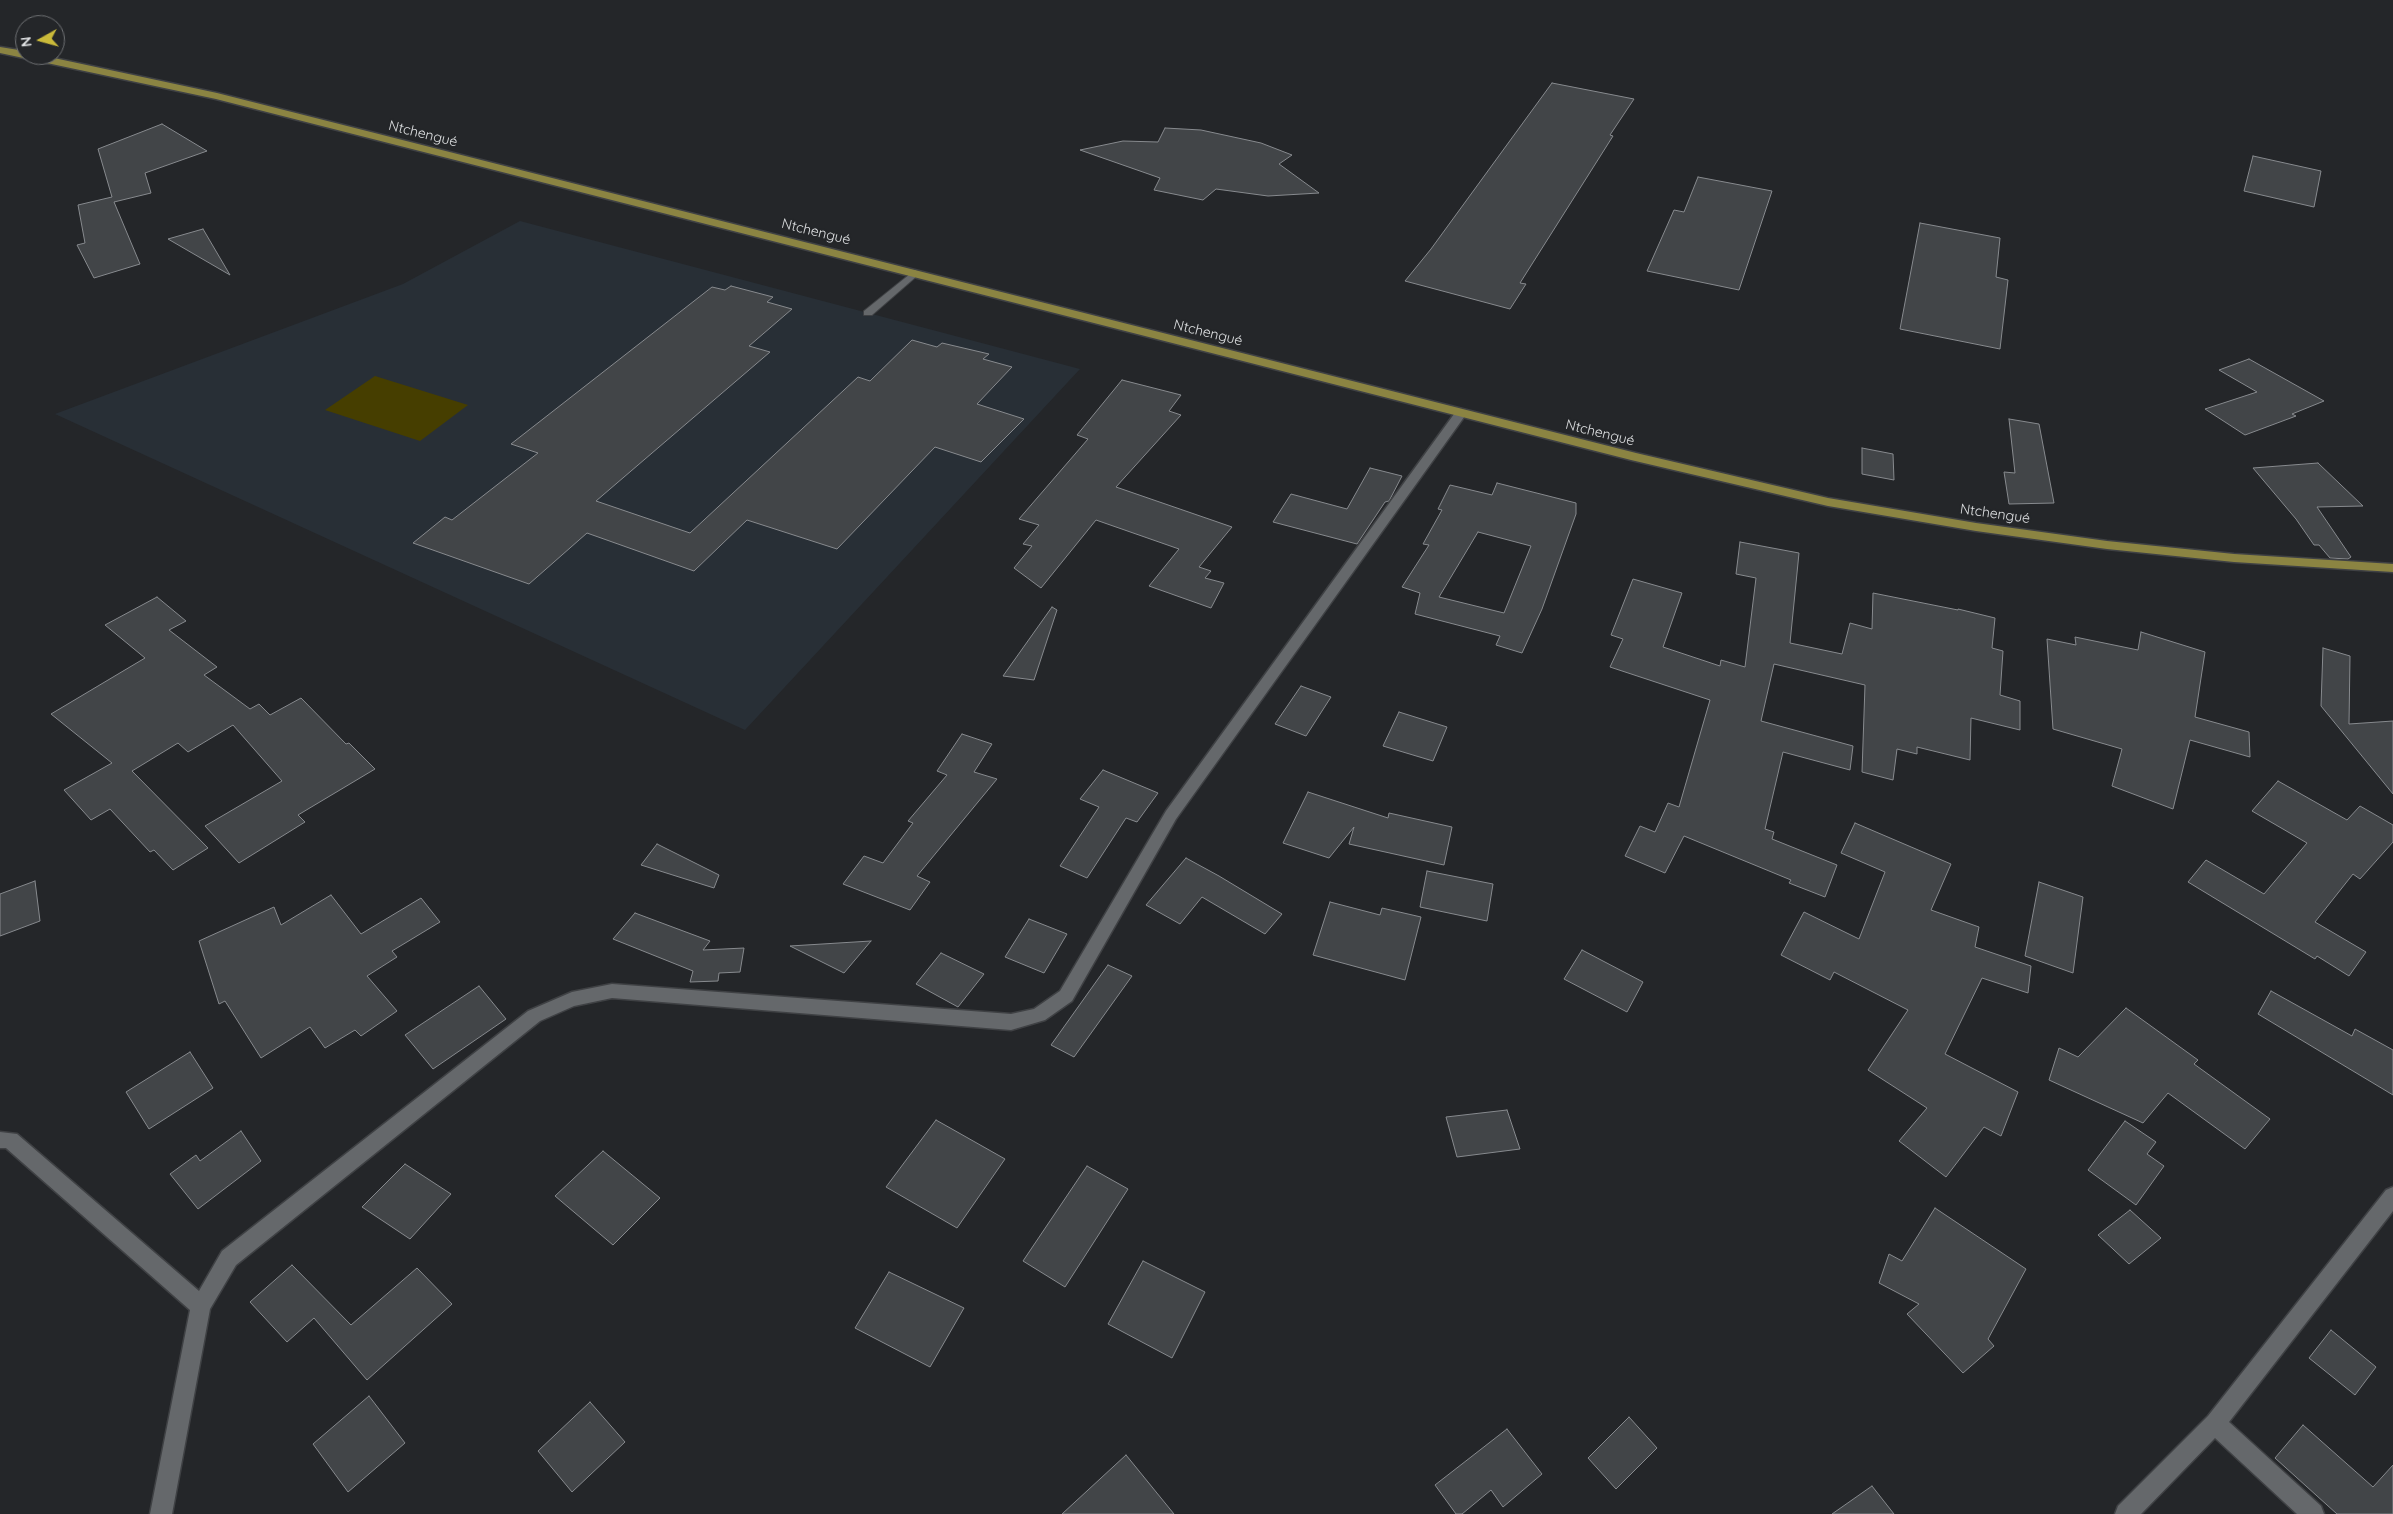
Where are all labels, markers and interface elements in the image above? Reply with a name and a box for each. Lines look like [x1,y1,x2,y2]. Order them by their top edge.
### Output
north arrow [15,15,65,65]
text: N [17,36,36,48]
street label: Ntchengué [387,117,459,151]
street label: Ntchengué [780,215,852,249]
street label: Ntchengué [1172,316,1244,350]
street label: Ntchengué [1564,416,1636,450]
street label: Ntchengué [1959,501,2031,527]

